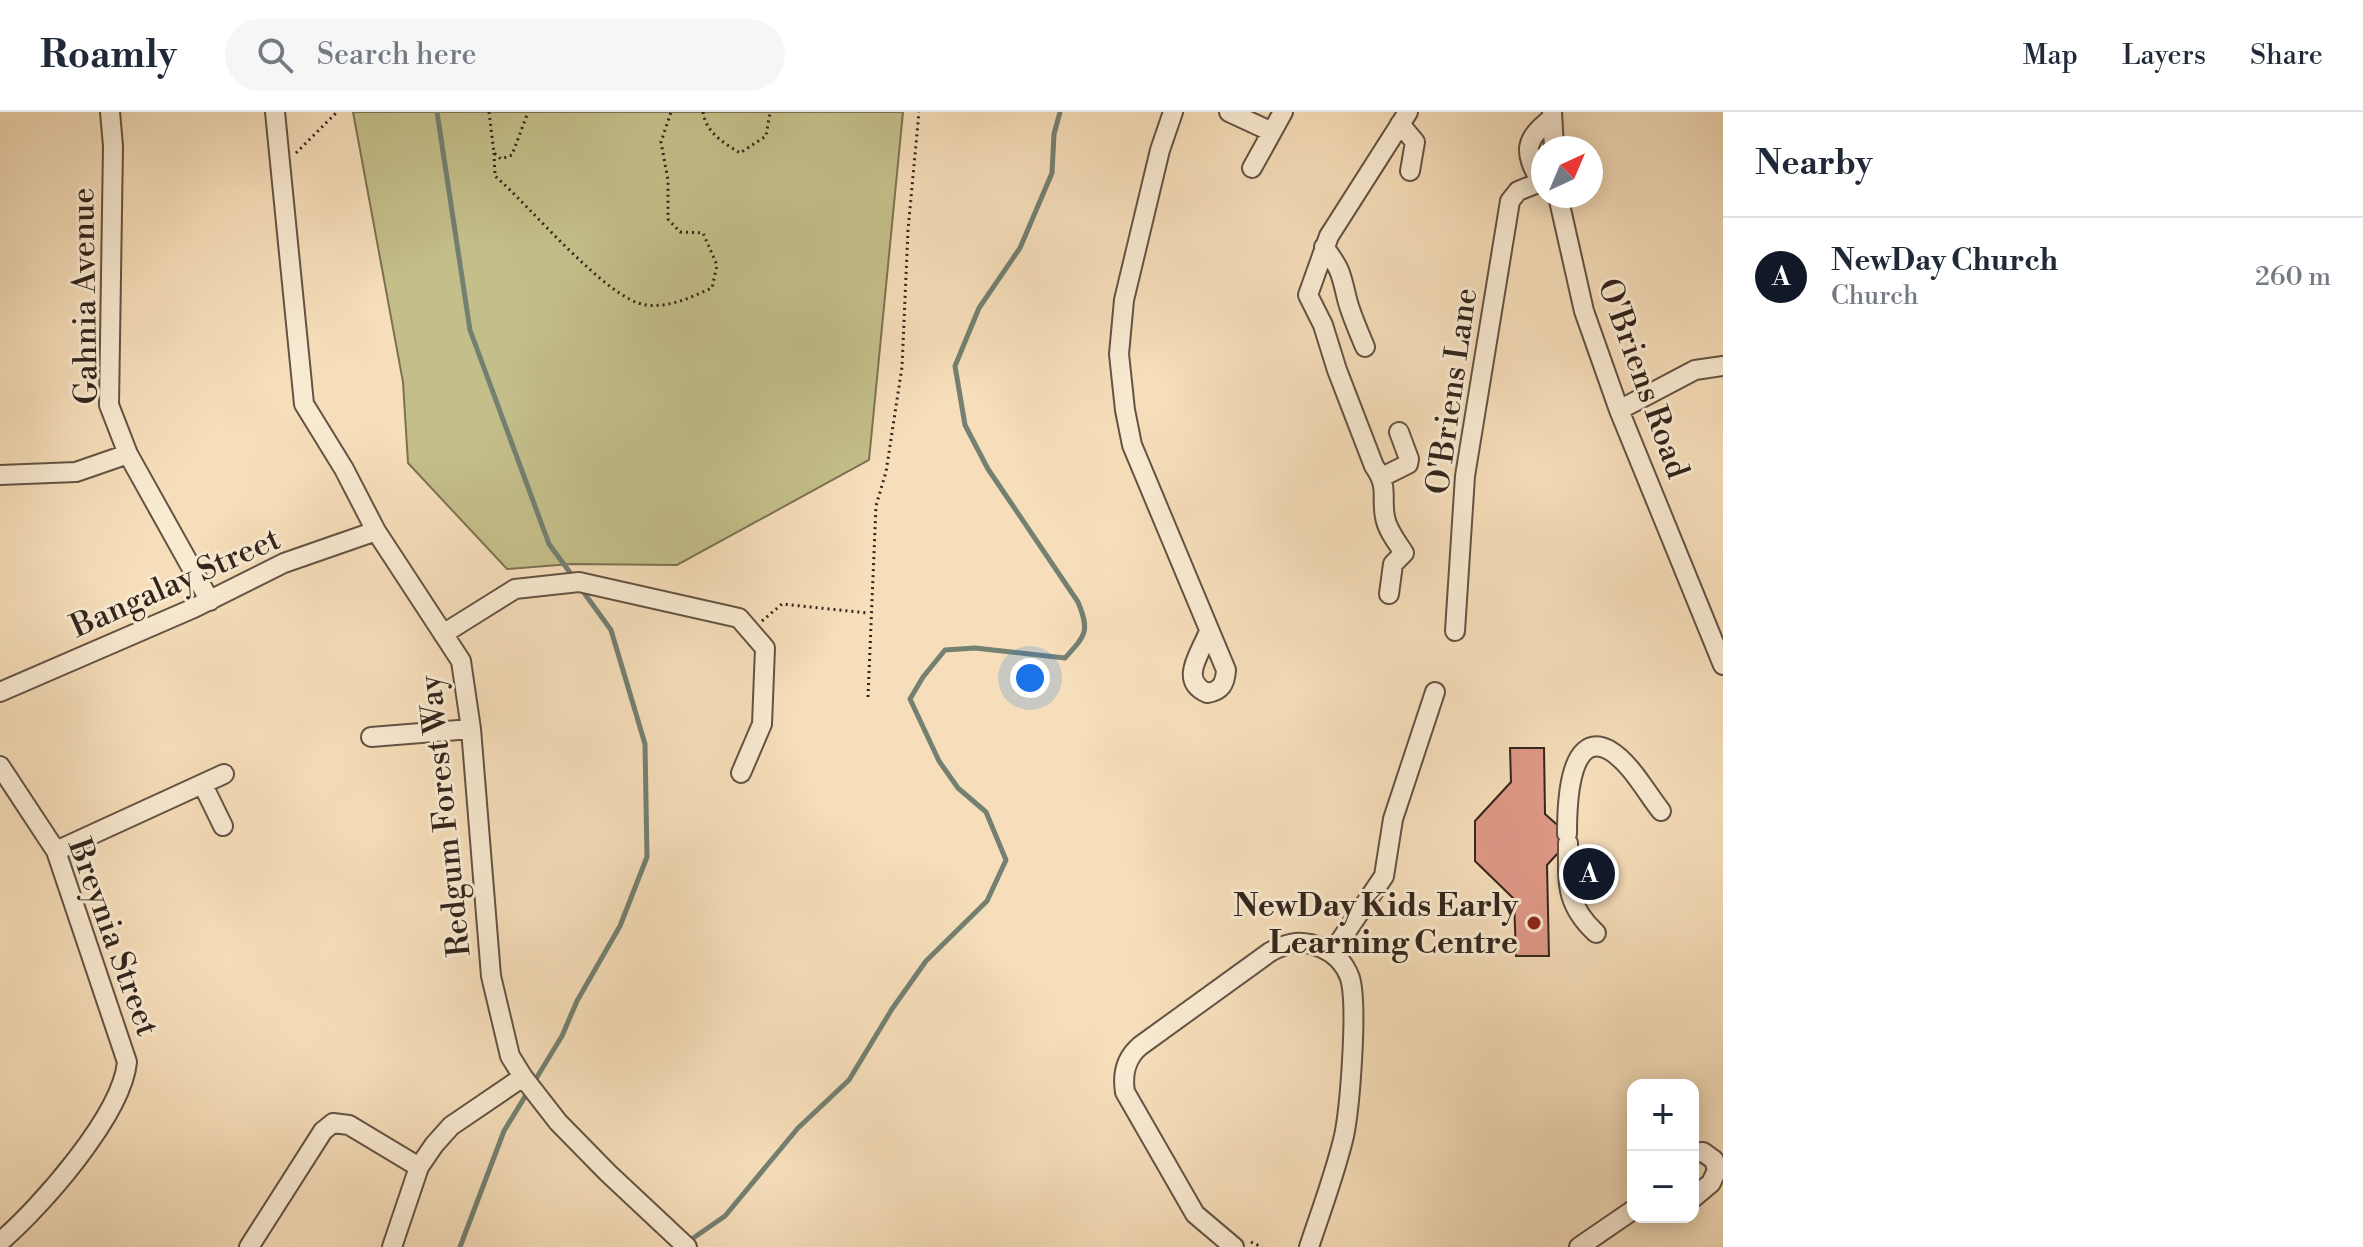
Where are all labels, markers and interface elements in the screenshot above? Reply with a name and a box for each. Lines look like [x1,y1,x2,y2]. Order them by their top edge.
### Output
search box [225,19,785,91]
text: Roamly [40,32,177,79]
icon: search [253,33,297,77]
text: Search here [317,36,477,74]
text: Map [2023,38,2078,73]
text: Layers [2122,38,2206,73]
text: Share [2250,38,2323,73]
north arrow [1531,136,1603,208]
text: Nearby [1755,143,1873,185]
street label: Gahnia Avenue [63,187,107,405]
text: NewDay Church [1831,242,2058,280]
text: A [1772,261,1790,293]
text: 260 m [2255,261,2331,293]
street label: O'Briens Road [1588,273,1698,484]
text: Church [1831,280,1919,312]
street label: O'Briens Lane [1418,285,1486,497]
street label: Bangalay Street [64,519,286,647]
your location [1010,658,1050,698]
street label: Redgum Forest Way [410,673,480,959]
street label: Breynia Street [59,832,167,1041]
pin: A [1563,844,1615,904]
place label: NewDay Kids Early Learning Centre [1233,886,1519,963]
marker: NewDay Kids Early Learning Centre [1525,914,1543,932]
map controls [1627,1079,1699,1223]
button: + [1627,1079,1699,1151]
button: − [1627,1151,1699,1223]

